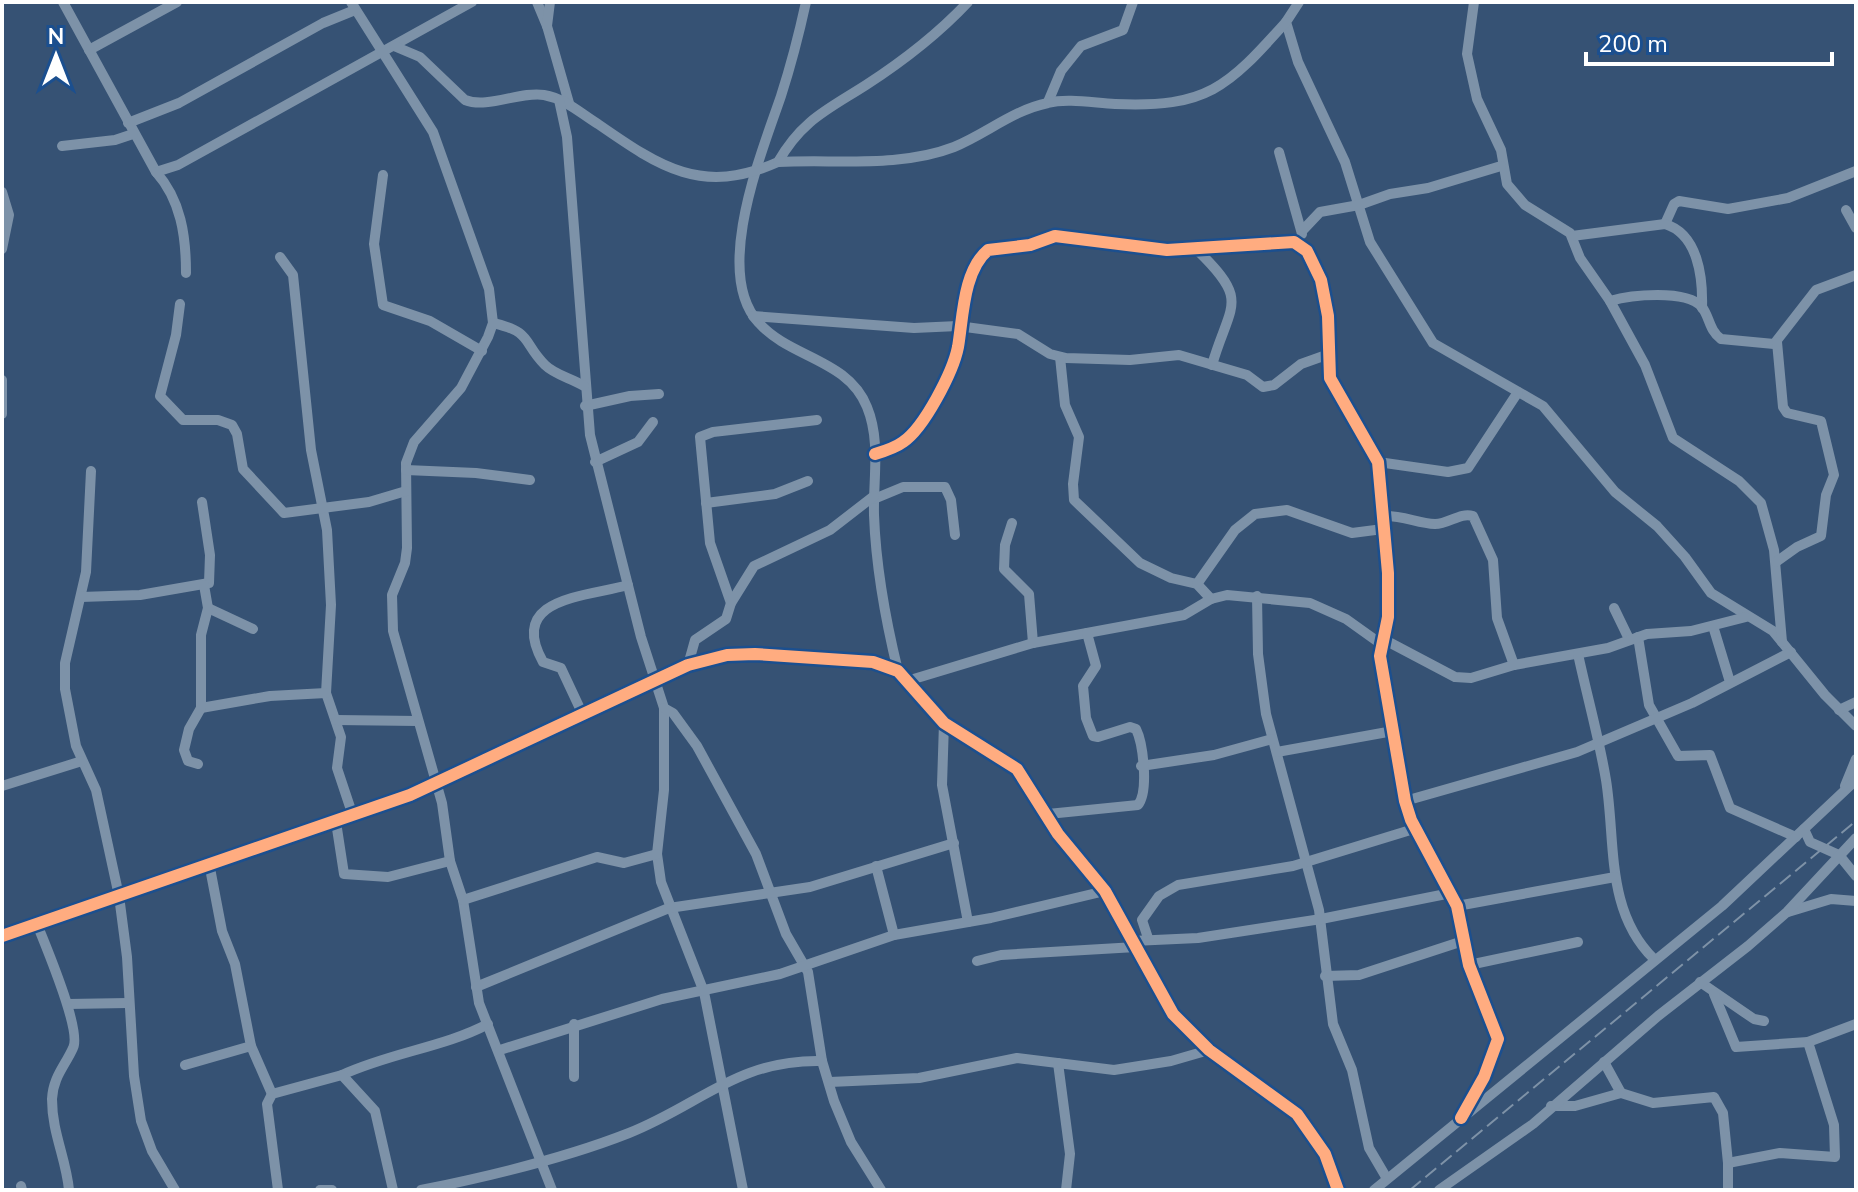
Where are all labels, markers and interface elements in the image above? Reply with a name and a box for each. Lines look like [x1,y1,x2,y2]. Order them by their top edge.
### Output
north arrow [16,16,96,96]
scale bar [1586,16,1832,66]
text: N [48,22,64,52]
text: 200 m [1598,28,1668,60]

